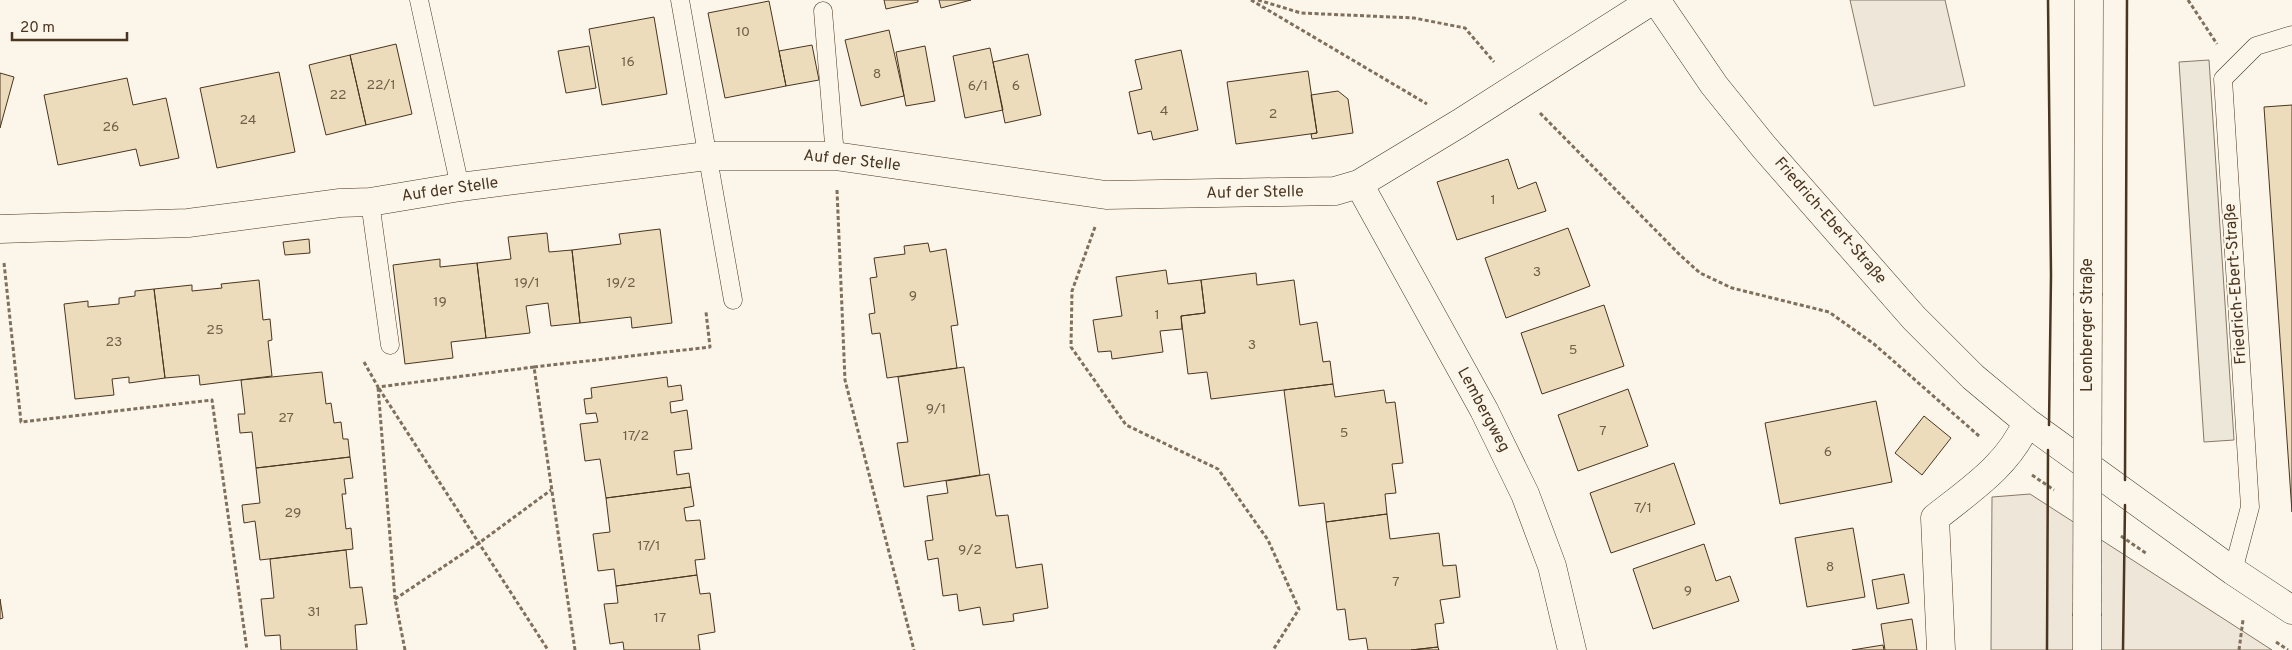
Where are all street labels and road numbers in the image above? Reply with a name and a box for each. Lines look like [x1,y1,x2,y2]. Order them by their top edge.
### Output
street label: Auf der Stelle [802,146,902,176]
street label: Friedrich-Ebert-Straße [1769,154,1891,288]
street label: Auf der Stelle [400,173,500,207]
street label: Auf der Stelle [1206,182,1304,204]
street label: Friedrich-Ebert-Straße [2220,203,2252,365]
street label: Leonberger Straße [2078,258,2098,392]
street label: Lembergweg [1452,364,1514,456]

